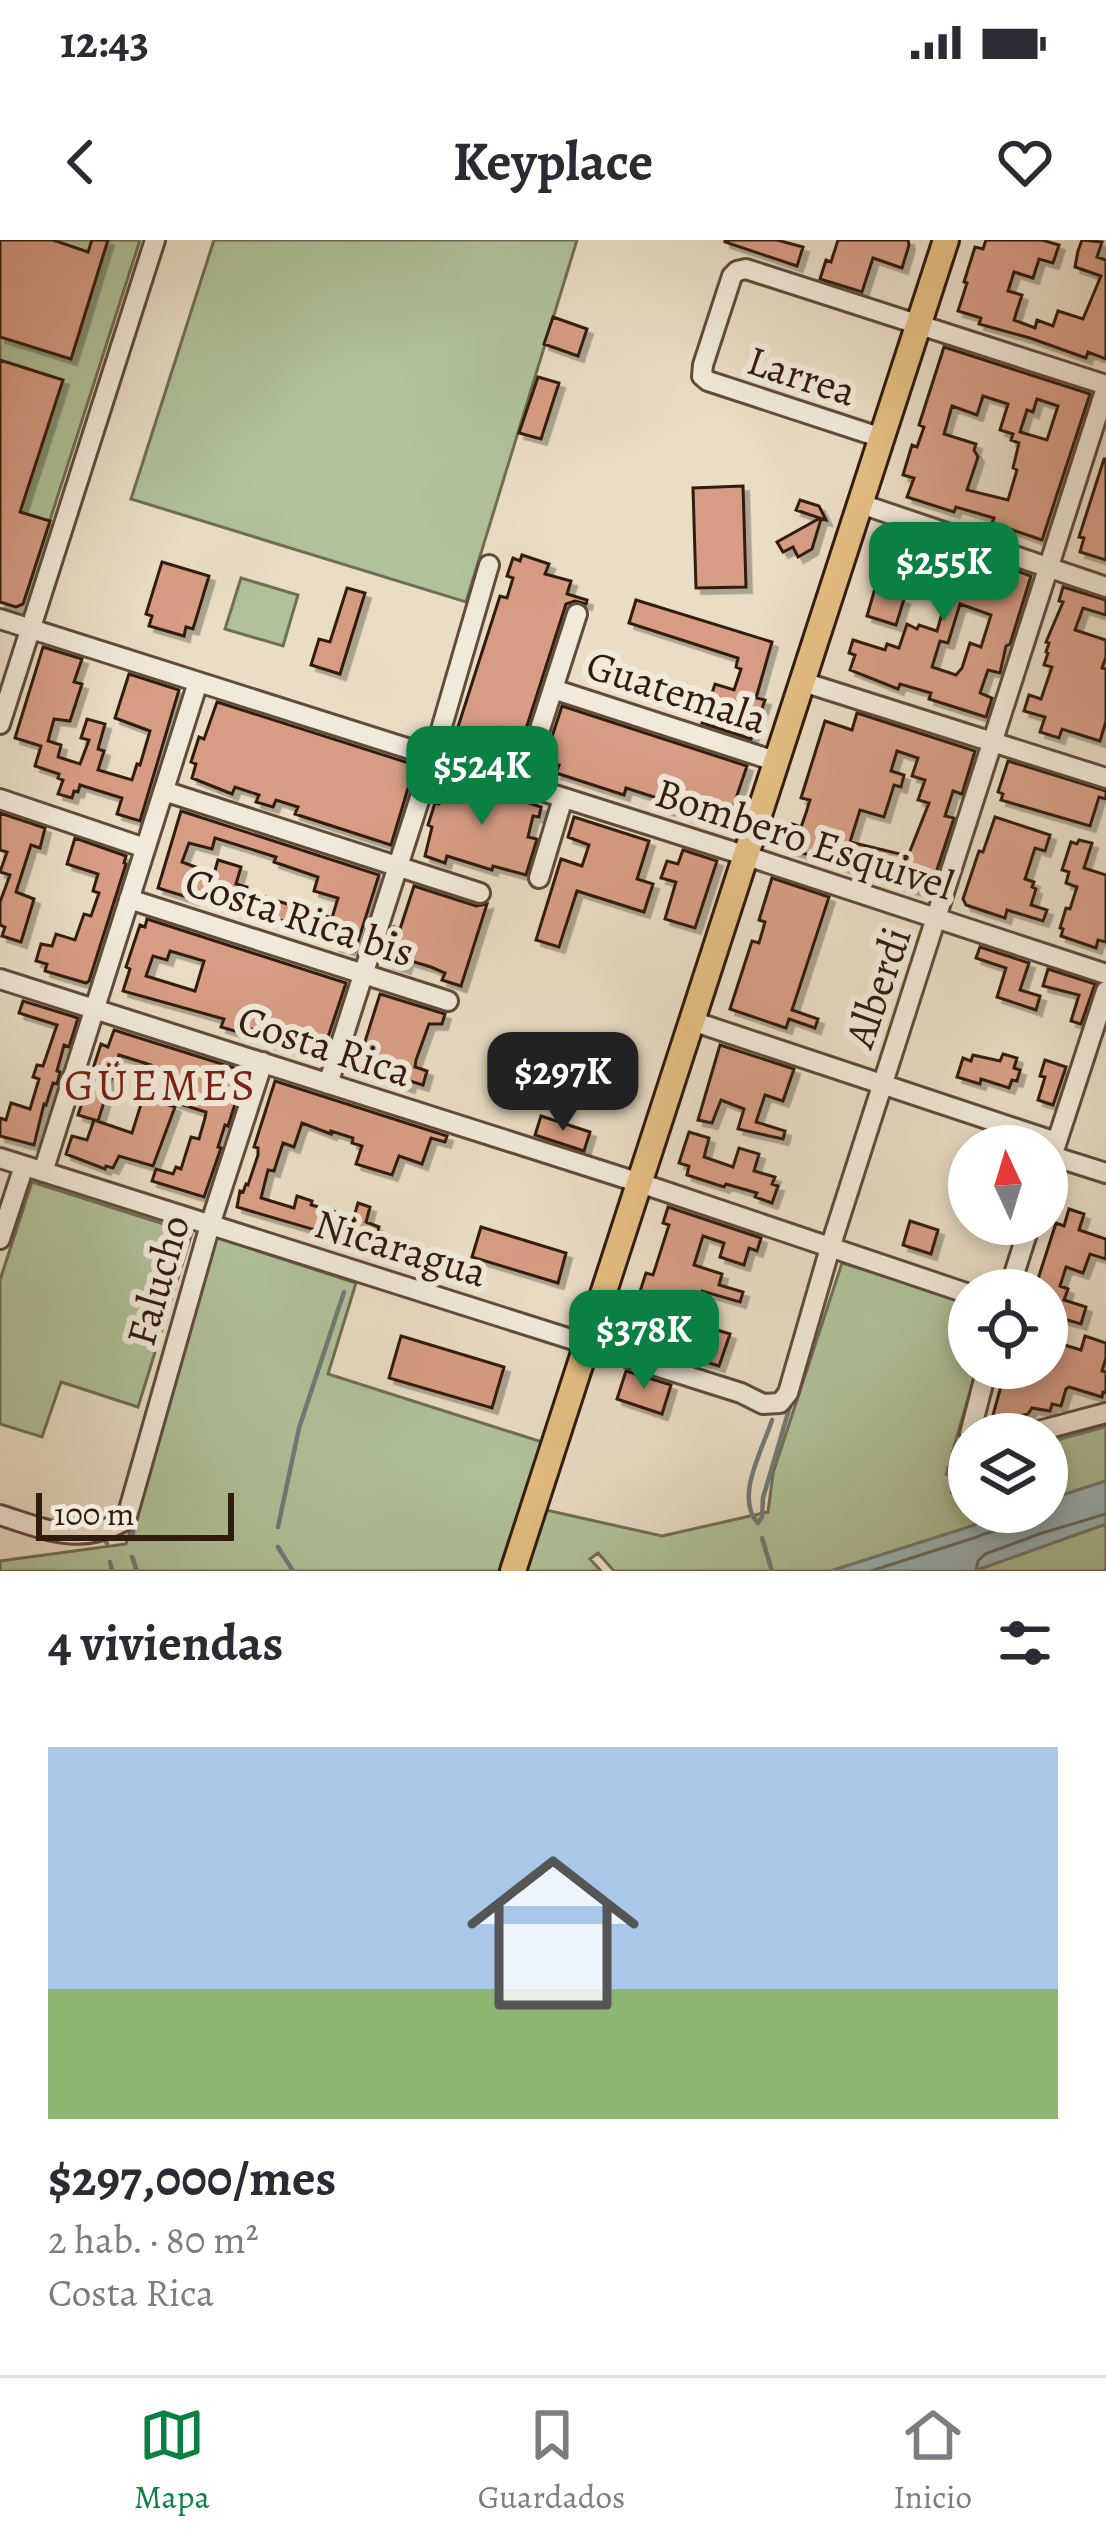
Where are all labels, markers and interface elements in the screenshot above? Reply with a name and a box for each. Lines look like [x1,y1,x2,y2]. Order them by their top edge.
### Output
text: 12:43 [60,11,149,73]
text: Keyplace [453,125,653,199]
icon: back [48,129,114,195]
icon: heart [992,129,1058,195]
street label: Larrea [740,331,864,420]
pin: $255K [860,522,1028,624]
text: $255K [896,534,992,587]
street label: Guatemala [579,636,775,748]
pin: $524K [398,726,566,828]
text: $524K [433,738,531,791]
street label: Bombero Esquivel [648,763,961,914]
street label: Costa Rica bis [178,853,422,980]
street label: Alberdi [830,919,925,1056]
street label: Costa Rica [231,991,419,1100]
pin: $297K [479,1032,647,1134]
text: $297K [514,1044,612,1097]
district label: GÜEMES [64,1054,258,1116]
north arrow [948,1125,1068,1245]
map controls [948,1125,1068,1533]
street label: Nicaragua [308,1194,494,1301]
street label: Falucho [112,1208,203,1352]
button: locate [948,1269,1068,1389]
pin: $378K [560,1290,728,1392]
text: $378K [596,1302,692,1355]
button: layers [948,1413,1068,1533]
scale bar [36,1487,234,1540]
text: 100 m [54,1491,134,1536]
text: 4 viviendas [48,1608,283,1678]
icon: filters [992,1610,1058,1676]
icon: home [445,1825,661,2041]
text: $297,000/mes [48,2143,336,2213]
text: 2 hab. · 80 m² [48,2213,258,2266]
text: Costa Rica [48,2266,214,2319]
tab: Mapa [134,2402,210,2519]
tab: Guardados [478,2402,625,2519]
tab: Inicio [893,2402,972,2519]

